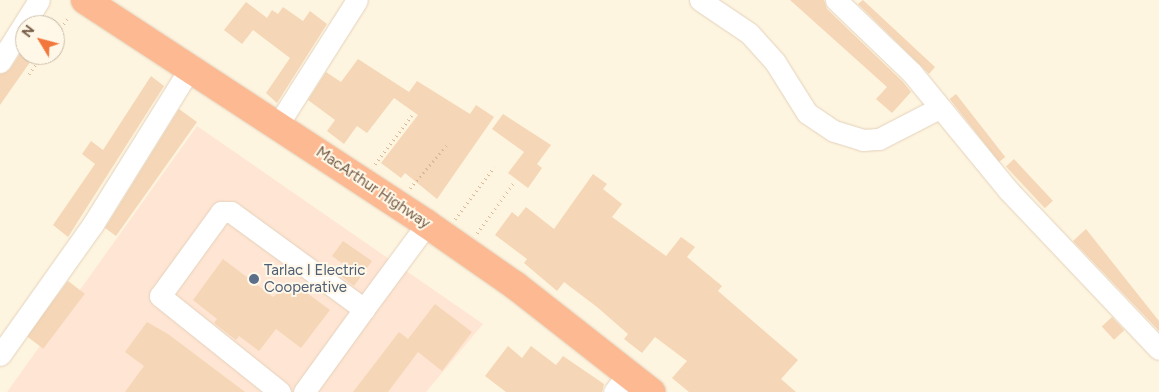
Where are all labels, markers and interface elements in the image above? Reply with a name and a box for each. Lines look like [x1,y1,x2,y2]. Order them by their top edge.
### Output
north arrow [15,15,65,65]
text: N [18,22,38,41]
street label: MacArthur Highway [313,143,433,233]
place label: Tarlac I Electric Cooperative [264,261,365,296]
marker: Tarlac I Electric Cooperative [248,273,260,285]

